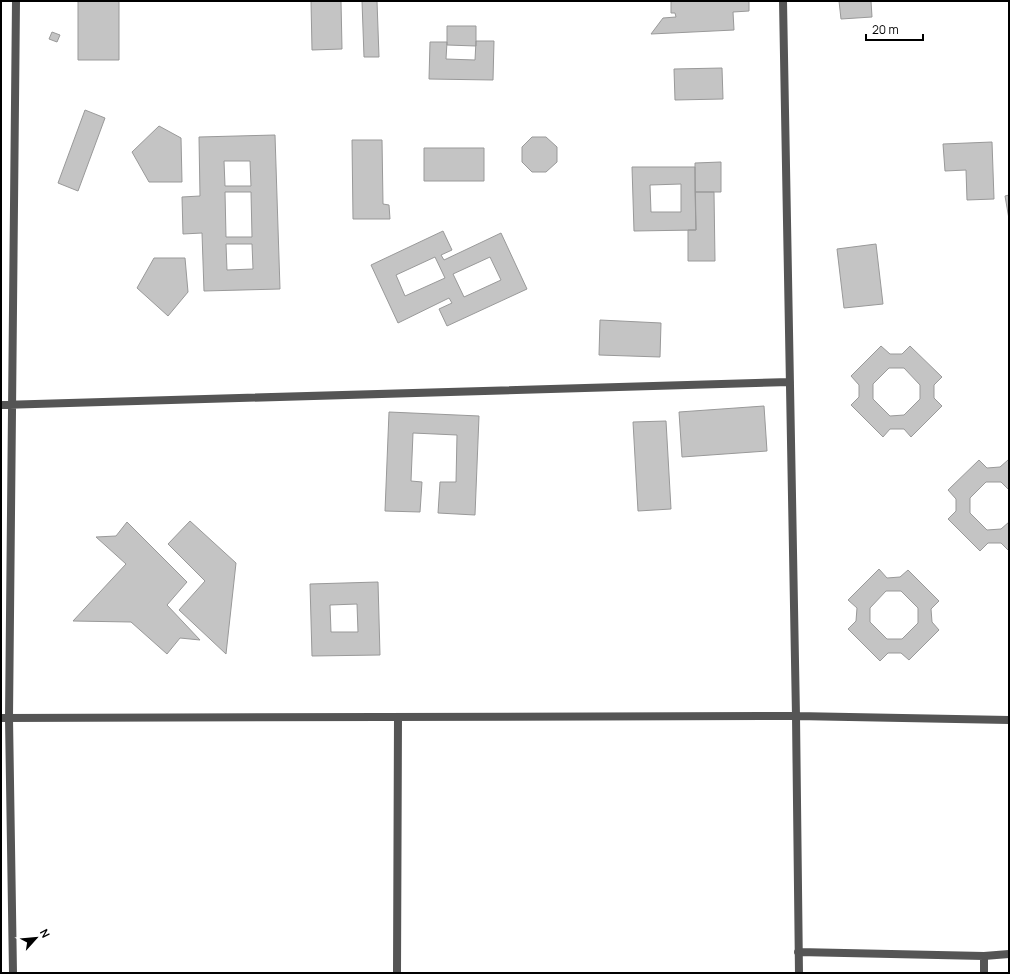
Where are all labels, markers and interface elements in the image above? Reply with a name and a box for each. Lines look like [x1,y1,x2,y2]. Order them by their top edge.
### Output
scale bar [866,16,923,42]
text: 20 m [872,21,899,38]
north arrow [16,918,56,958]
text: N [37,926,54,940]

